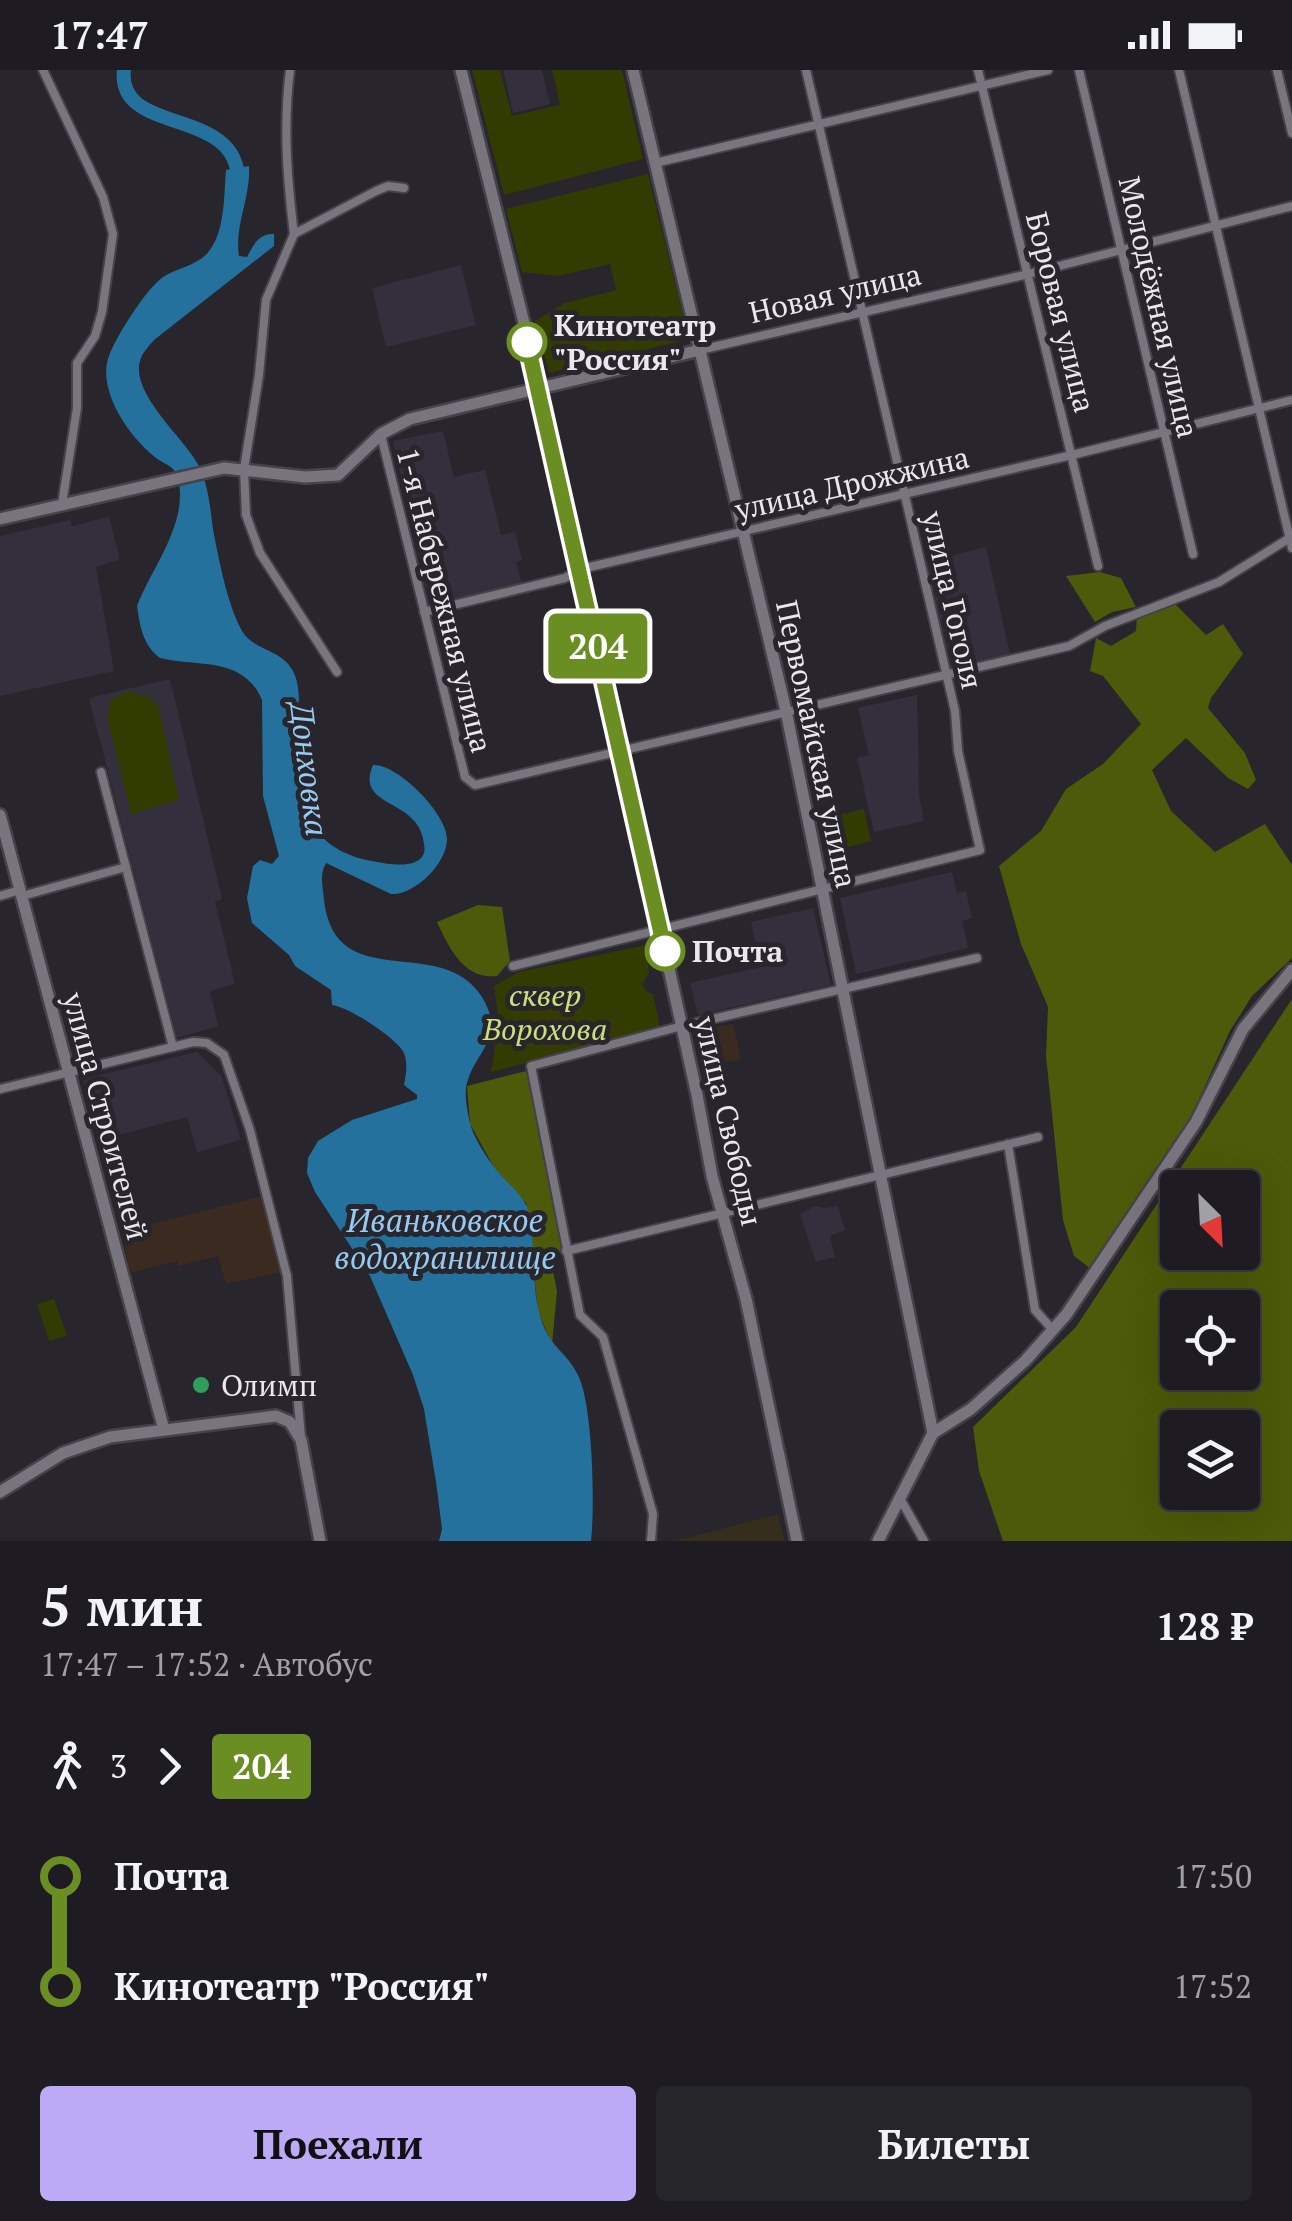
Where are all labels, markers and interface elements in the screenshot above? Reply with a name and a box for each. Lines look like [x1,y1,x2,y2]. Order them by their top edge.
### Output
text: 17:47 [50,10,149,60]
street label: Молодёжная улица [1110,173,1208,441]
street label: Боровая улица [1017,208,1105,416]
street label: Новая улица [745,254,925,332]
place label: Кинотеатр "Россия" [554,305,716,379]
marker: Кинотеатр "Россия" [508,323,546,361]
street label: улица Дрожжина [730,437,973,530]
street label: 1-я Набережная улица [388,443,502,757]
street label: улица Гоголя [913,506,993,693]
street label: Первомайская улица [767,597,867,891]
line badge: 204 [540,614,656,678]
text: 204 [568,623,628,669]
water label: Донховка [281,698,339,838]
place label: Почта [692,931,783,971]
marker: Почта [646,932,684,970]
park label: сквер Ворохова [482,975,607,1049]
street label: улица Строителей [54,987,158,1244]
street label: улица Свободы [685,1012,772,1229]
north arrow [1160,1170,1260,1270]
map controls [1160,1170,1260,1510]
water label: Иваньковское водохранилище [334,1199,556,1278]
button: locate [1160,1290,1260,1390]
place label: Олимп [221,1365,317,1405]
marker: Олимп [190,1374,212,1396]
button: layers [1160,1410,1260,1510]
text: 5 мин [40,1569,203,1642]
text: 128 ₽ [1156,1601,1252,1651]
text: 17:47 – 17:52 · Автобус [40,1643,373,1685]
icon: walk [40,1739,95,1794]
icon: forward [142,1739,197,1794]
text: 204 [232,1743,291,1789]
text: 3 [110,1745,127,1787]
text: Почта [114,1851,230,1901]
text: 17:50 [1173,1855,1252,1897]
text: Кинотеатр "Россия" [114,1961,489,2011]
text: 17:52 [1173,1965,1252,2007]
button: Поехали [40,2086,636,2201]
button: Билеты [656,2086,1252,2201]

